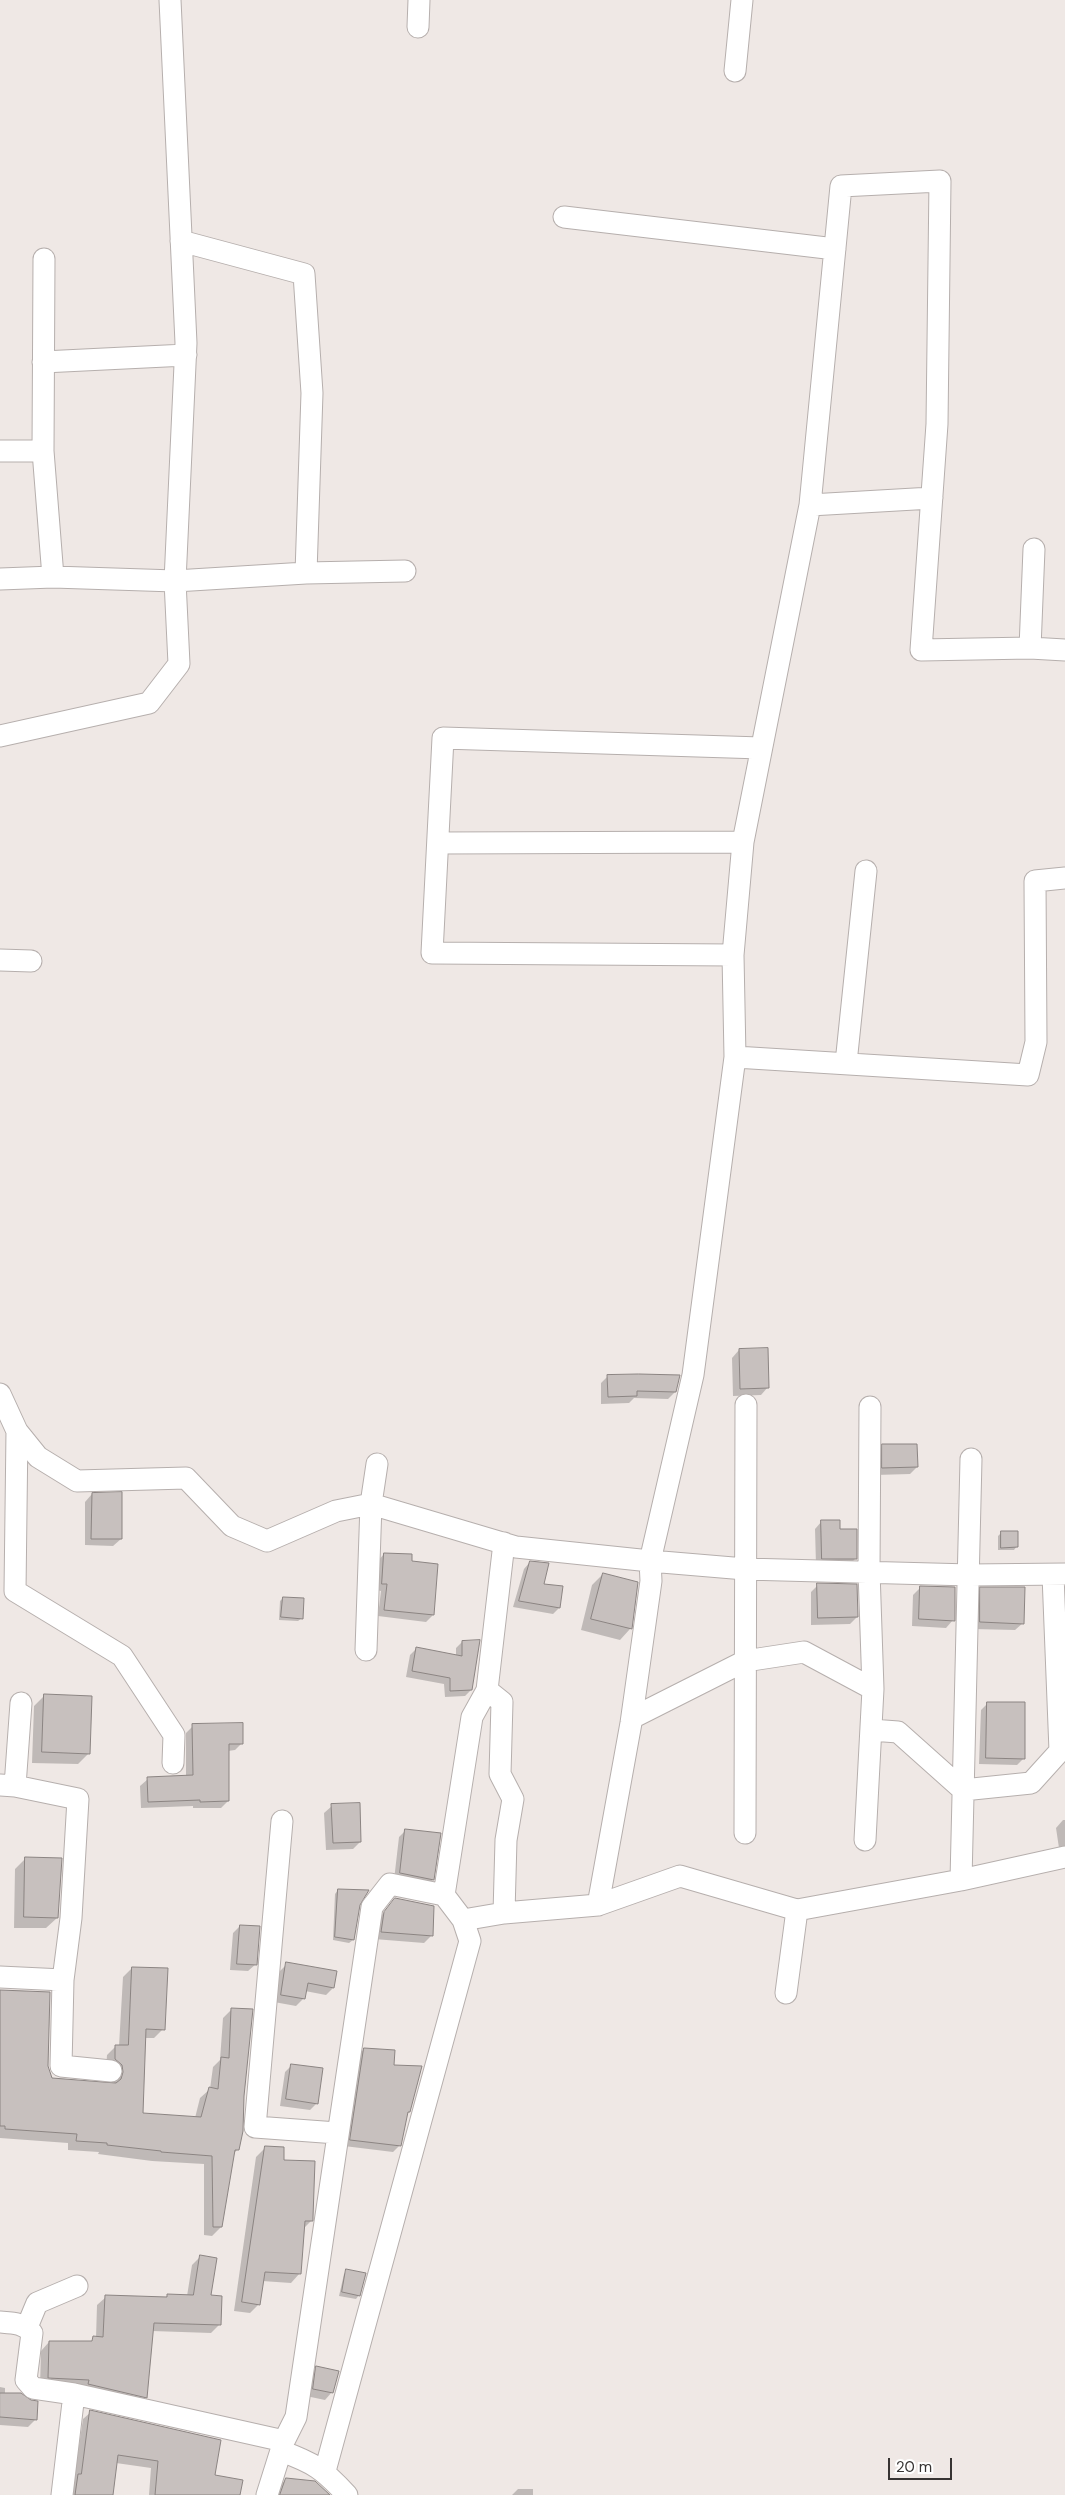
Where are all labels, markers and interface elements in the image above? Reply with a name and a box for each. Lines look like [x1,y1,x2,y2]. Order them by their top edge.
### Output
scale bar [890,2448,954,2480]
text: 20 m [896,2457,932,2477]

